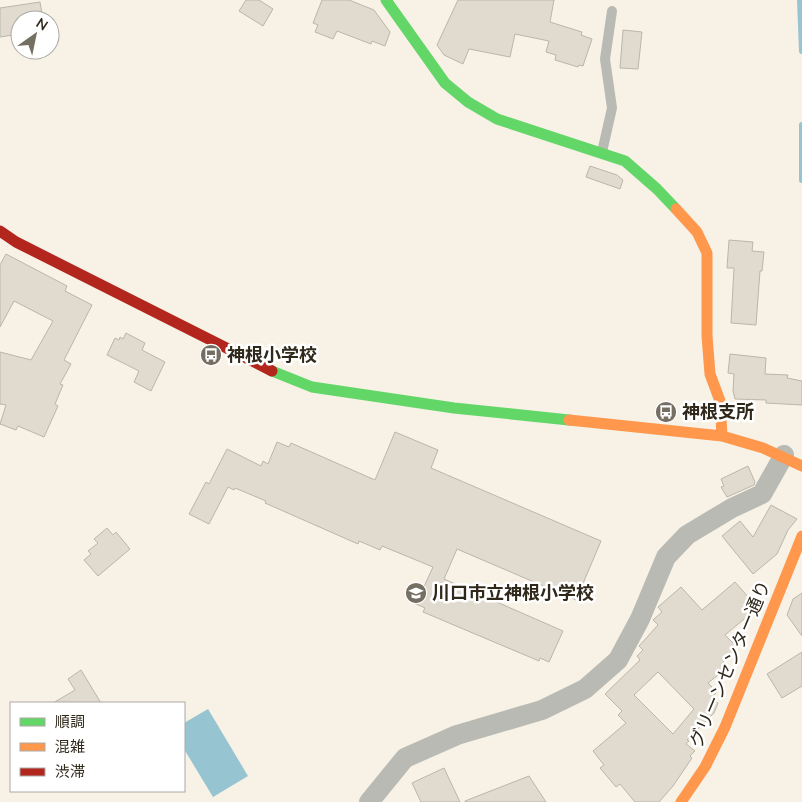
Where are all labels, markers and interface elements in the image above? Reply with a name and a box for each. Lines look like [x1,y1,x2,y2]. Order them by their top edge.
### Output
north arrow [10,10,60,60]
text: N [32,14,51,35]
bus stop icon: 神根小学校 [199,343,223,367]
place label: 神根小学校 [227,343,317,367]
bus stop icon: 神根支所 [654,400,678,424]
place label: 神根支所 [682,400,754,424]
street label: グリーンセンター通り [684,577,776,751]
school or university icon: 川口市立神根小学校 [404,581,428,605]
place label: 川口市立神根小学校 [432,581,594,605]
legend [10,702,185,792]
text: 順調 [55,712,85,732]
text: 混雑 [55,737,85,757]
text: 渋滞 [55,762,85,782]

